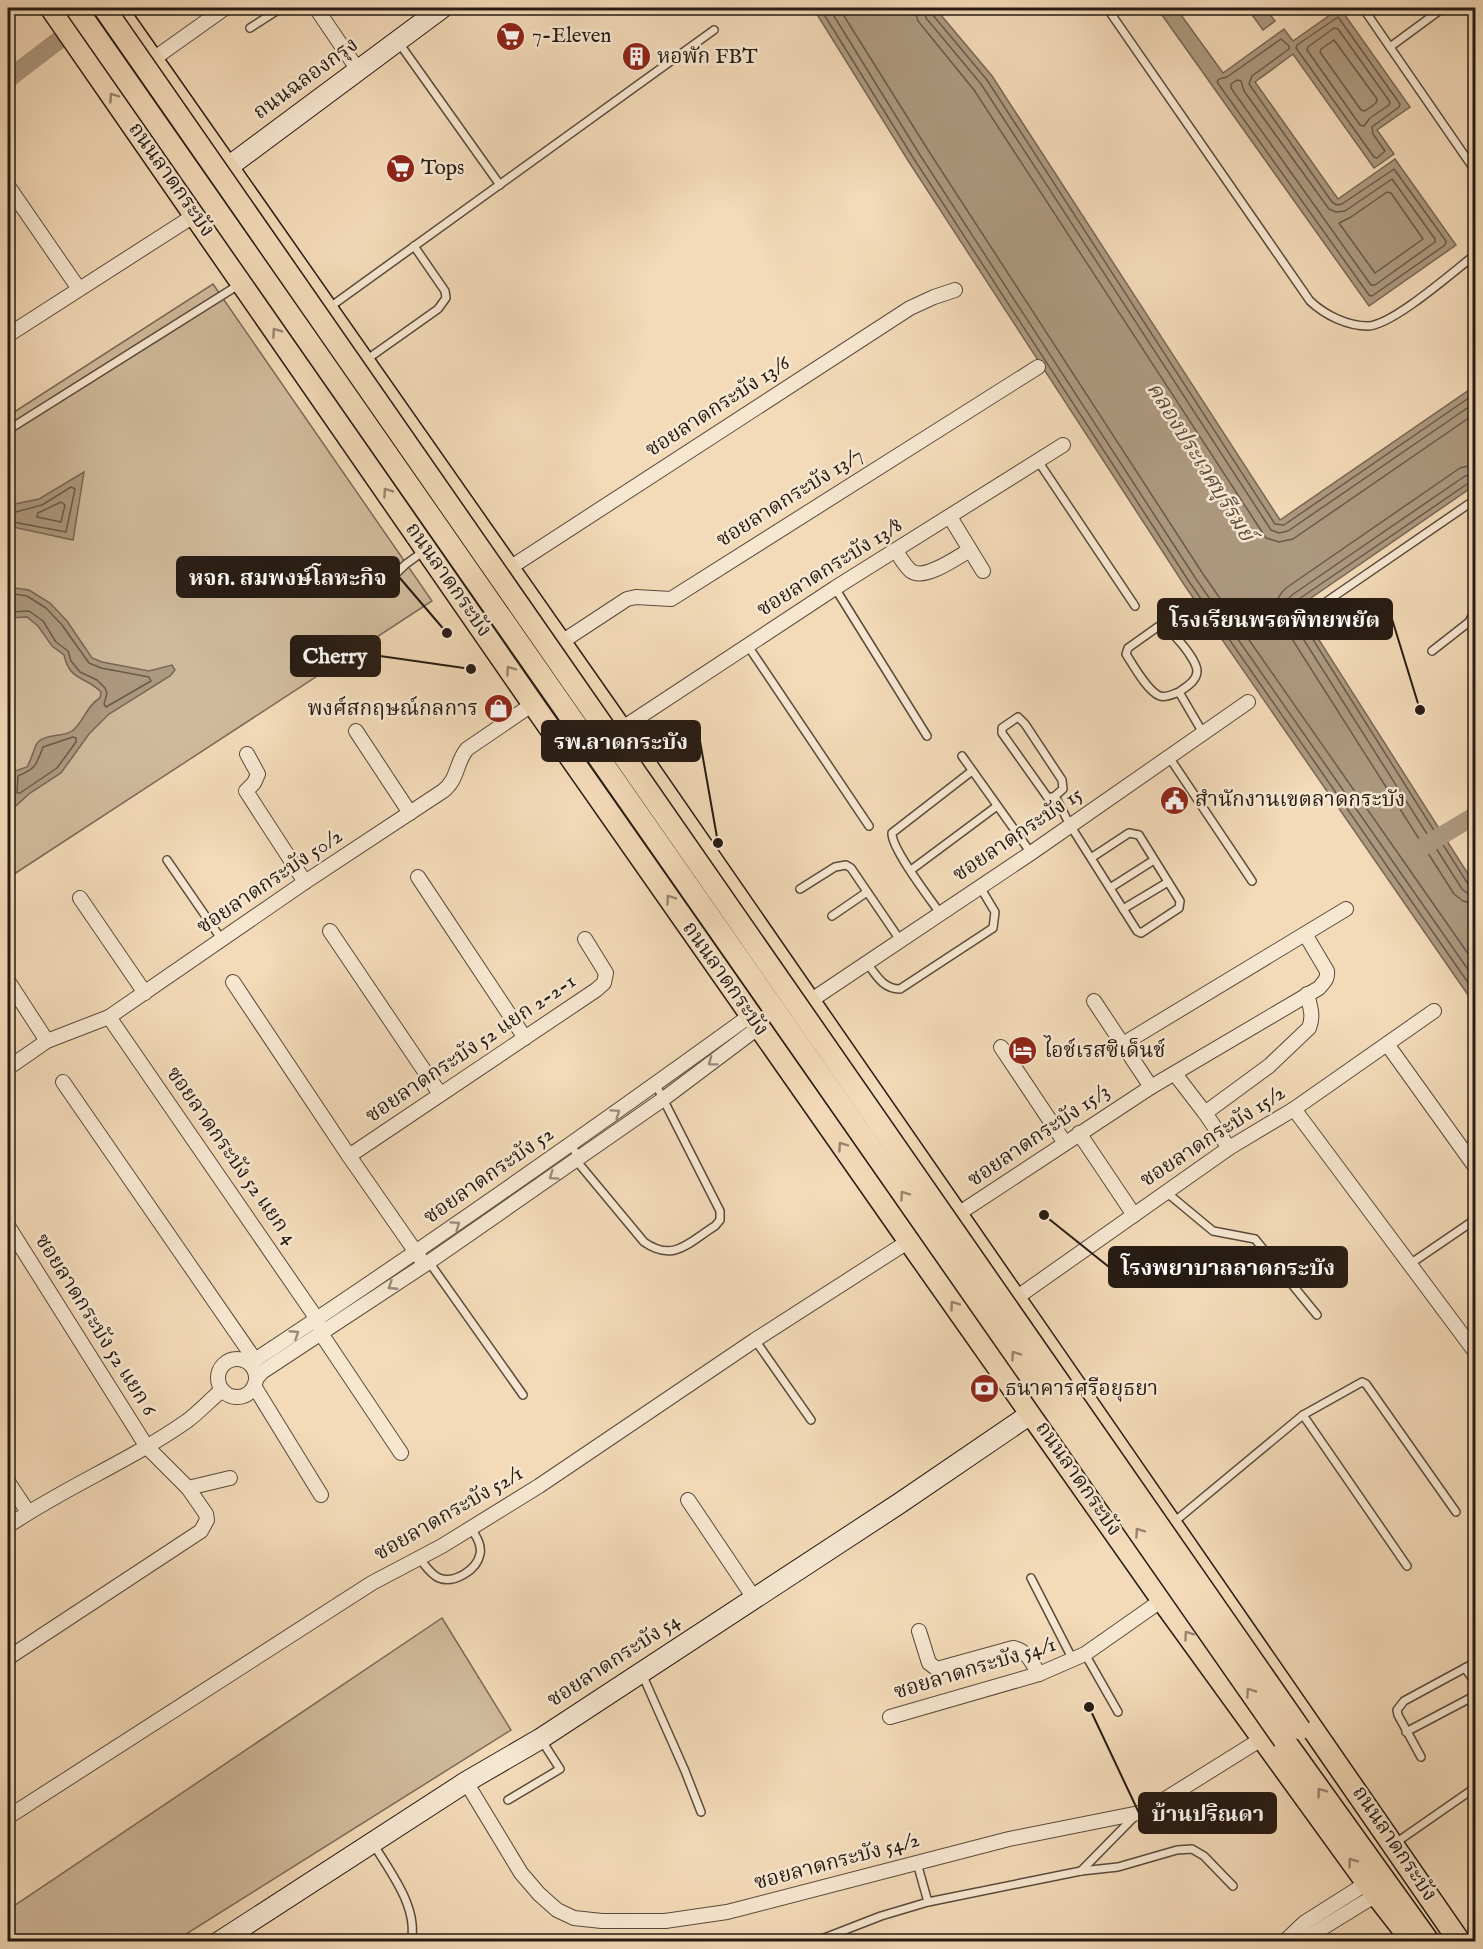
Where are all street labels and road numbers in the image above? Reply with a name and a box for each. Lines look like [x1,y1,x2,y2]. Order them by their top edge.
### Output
street label: ถนนฉลองกรุง [248,32,364,126]
street label: ถนนลาดกระบัง [122,117,220,243]
street label: ซอยลาดกระบัง 13/6 [641,350,796,464]
street label: ซอยลาดกระบัง 13/7 [712,442,868,554]
street label: ซอยลาดกระบัง 13/8 [752,512,908,624]
street label: ถนนลาดกระบัง [399,517,497,643]
street label: ซอยลาดกระบัง 15 [948,781,1088,888]
street label: ซอยลาดกระบัง 50/2 [192,823,348,941]
street label: ถนนลาดกระบัง [676,916,774,1042]
street label: ซอยลาดกระบัง 52 แยก 2-2-1 [361,968,581,1130]
street label: ซอยลาดกระบัง 52 แยก 4 [159,1062,303,1251]
street label: ซอยลาดกระบัง 15/3 [963,1078,1115,1194]
street label: ซอยลาดกระบัง 15/2 [1135,1080,1291,1194]
street label: ซอยลาดกระบัง 52 [419,1121,559,1231]
street label: ซอยลาดกระบัง 52 แยก 6 [28,1229,163,1422]
street label: ถนนลาดกระบัง [1029,1416,1127,1542]
street label: ซอยลาดกระบัง 52/1 [370,1460,528,1568]
street label: ซอยลาดกระบัง 54 [542,1608,686,1714]
street label: ซอยลาดกระบัง 54/1 [891,1632,1059,1706]
street label: ถนนลาดกระบัง [1345,1781,1443,1907]
street label: ซอยลาดกระบัง 54/2 [751,1827,923,1897]

